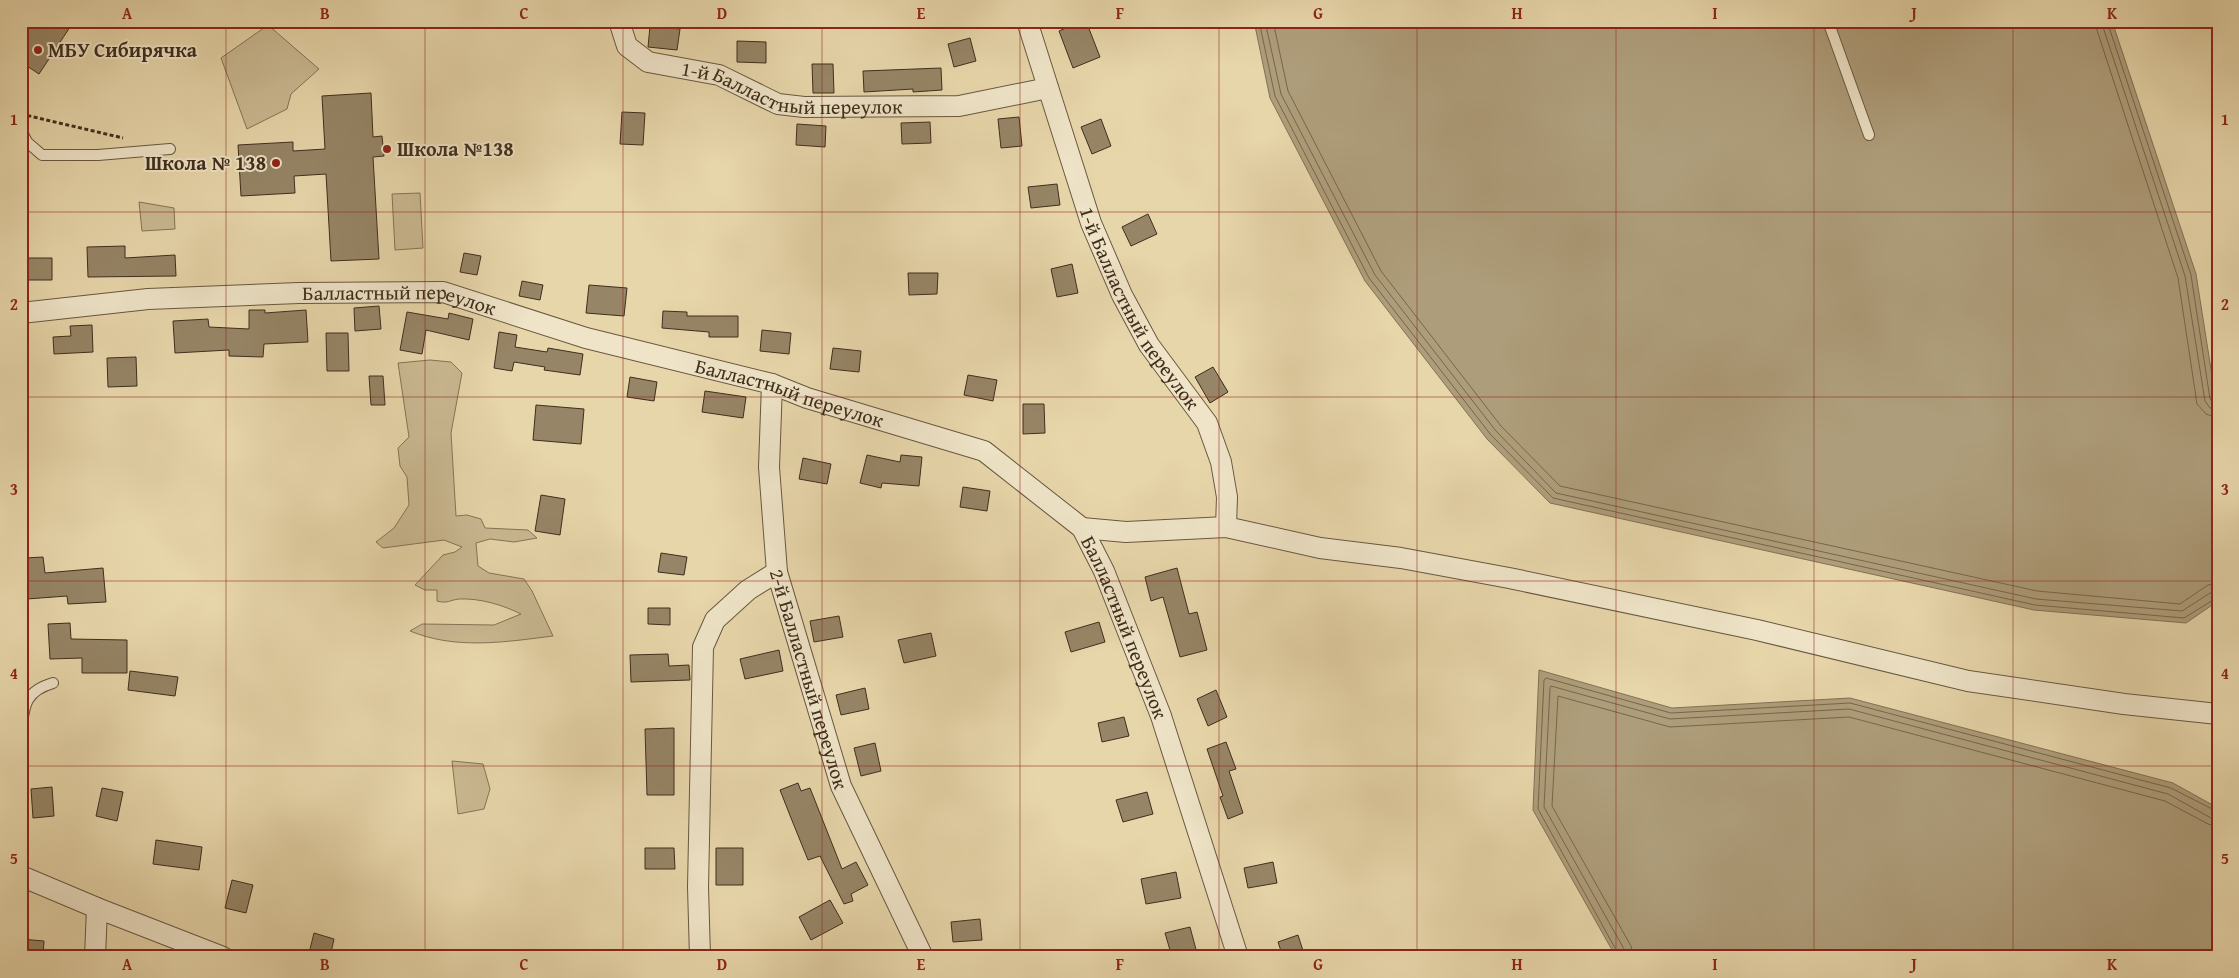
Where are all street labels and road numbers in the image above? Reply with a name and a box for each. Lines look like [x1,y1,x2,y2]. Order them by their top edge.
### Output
street label: 1-й Балластный переулок [679,53,903,121]
street label: 1-й Балластный переулок [1073,203,1207,416]
street label: Балластный переулок [302,277,500,322]
street label: Балластный переулок [692,351,888,434]
street label: Балластный переулок [1074,530,1176,723]
street label: 2-й Балластный переулок [763,565,856,793]

